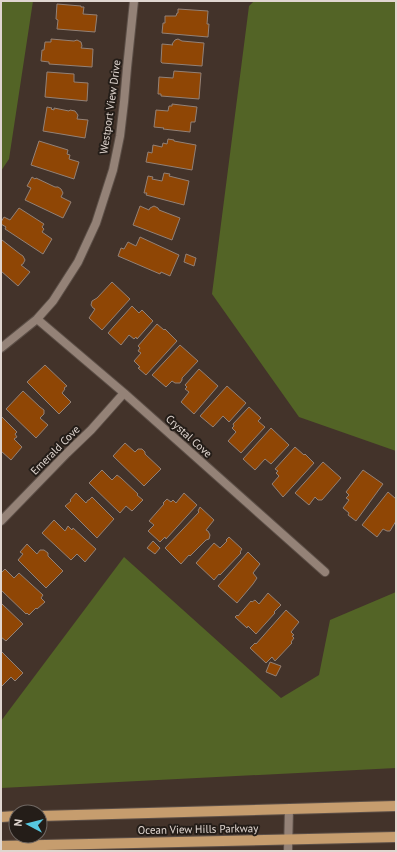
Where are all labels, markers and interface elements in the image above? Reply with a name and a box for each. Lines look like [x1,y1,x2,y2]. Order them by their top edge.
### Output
street label: Westport View Drive [96,59,124,155]
street label: Crystal Cove [163,412,215,461]
street label: Emerald Cove [27,422,83,478]
north arrow [8,804,48,844]
text: N [11,818,25,827]
street label: Ocean View Hills Parkway [138,821,259,837]

